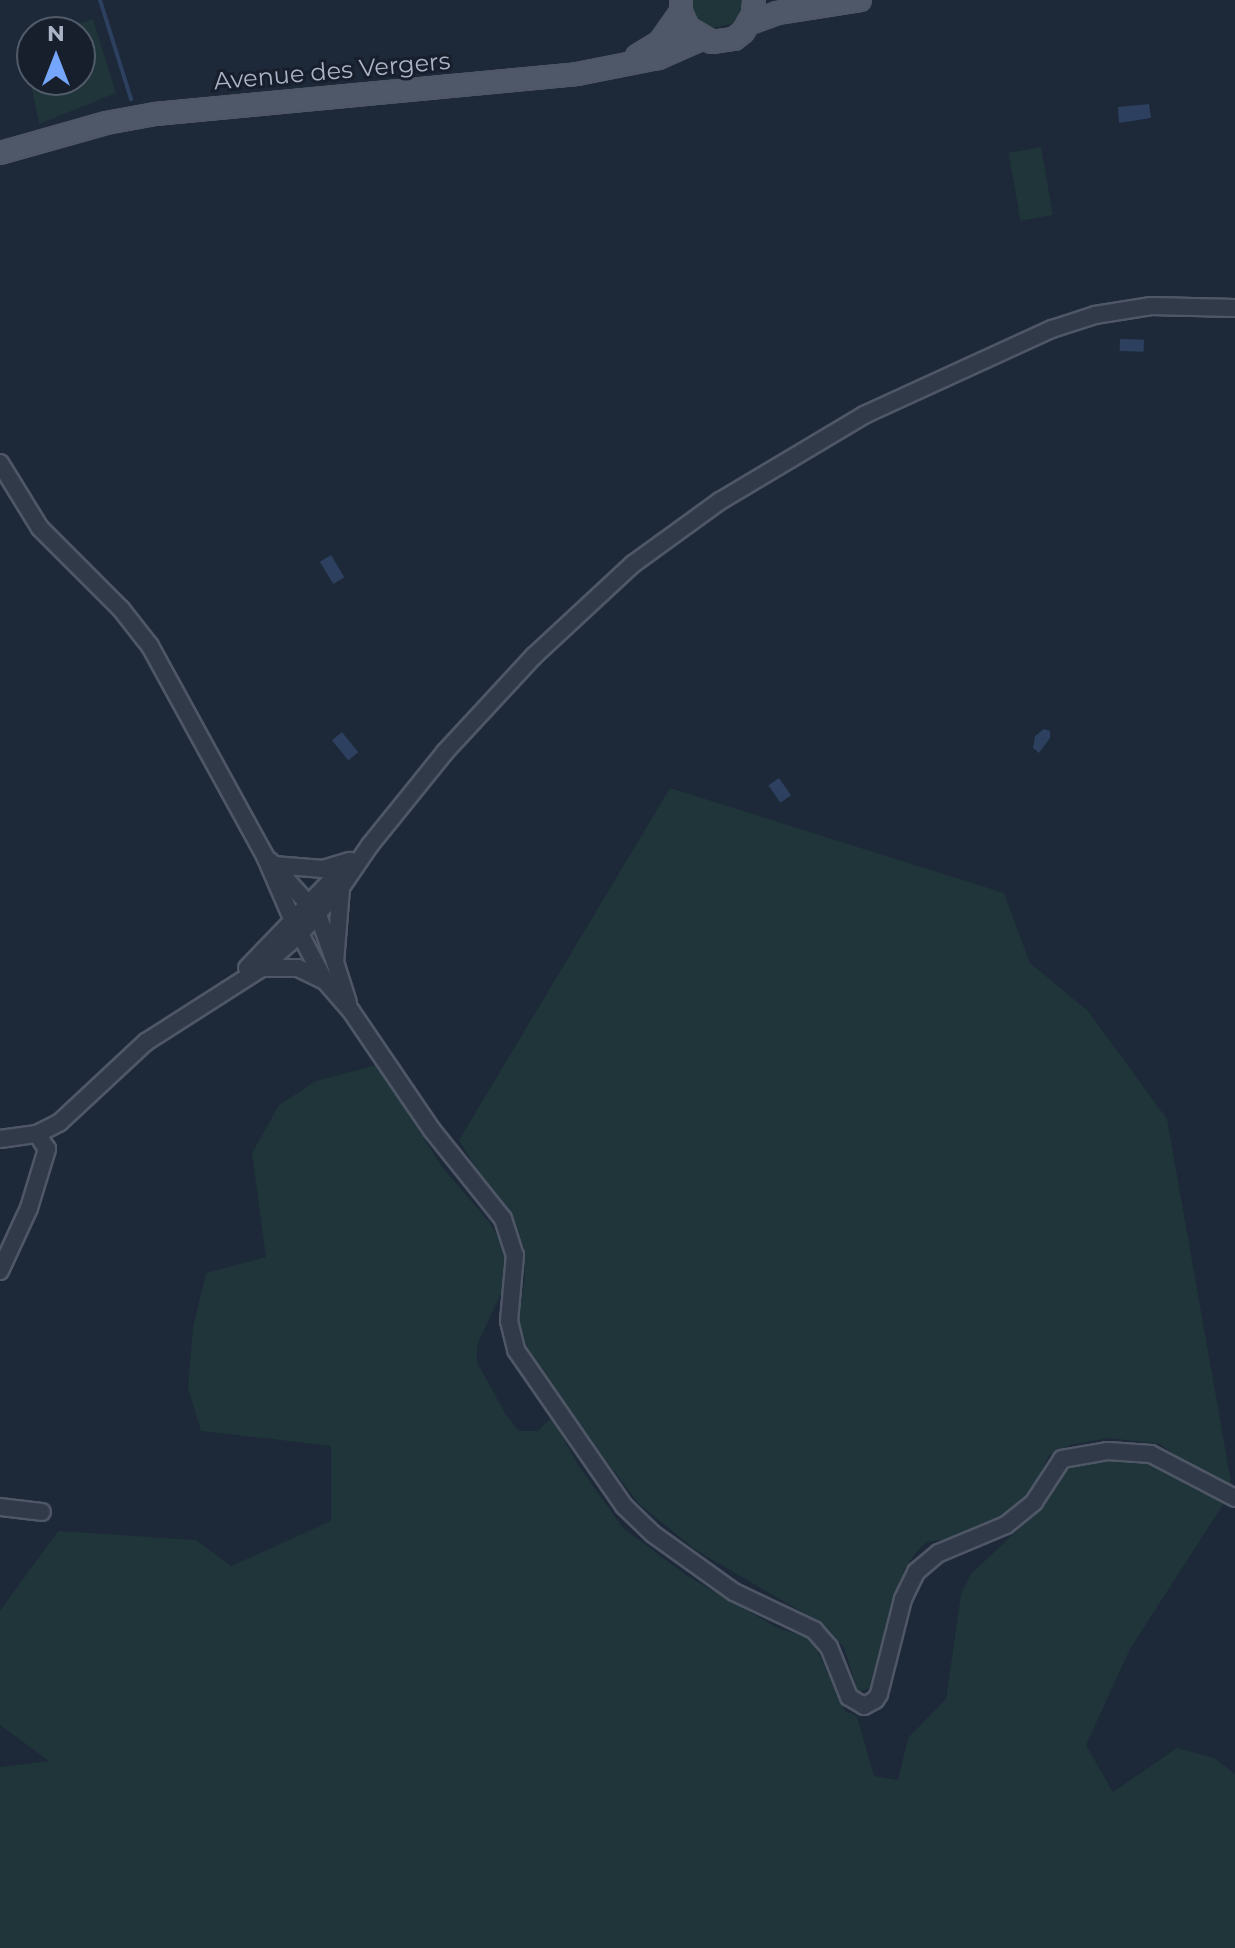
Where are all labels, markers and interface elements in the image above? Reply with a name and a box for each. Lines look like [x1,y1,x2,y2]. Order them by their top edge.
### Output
north arrow [16,16,96,96]
text: N [47,20,65,47]
street label: Avenue des Vergers [213,46,451,96]

